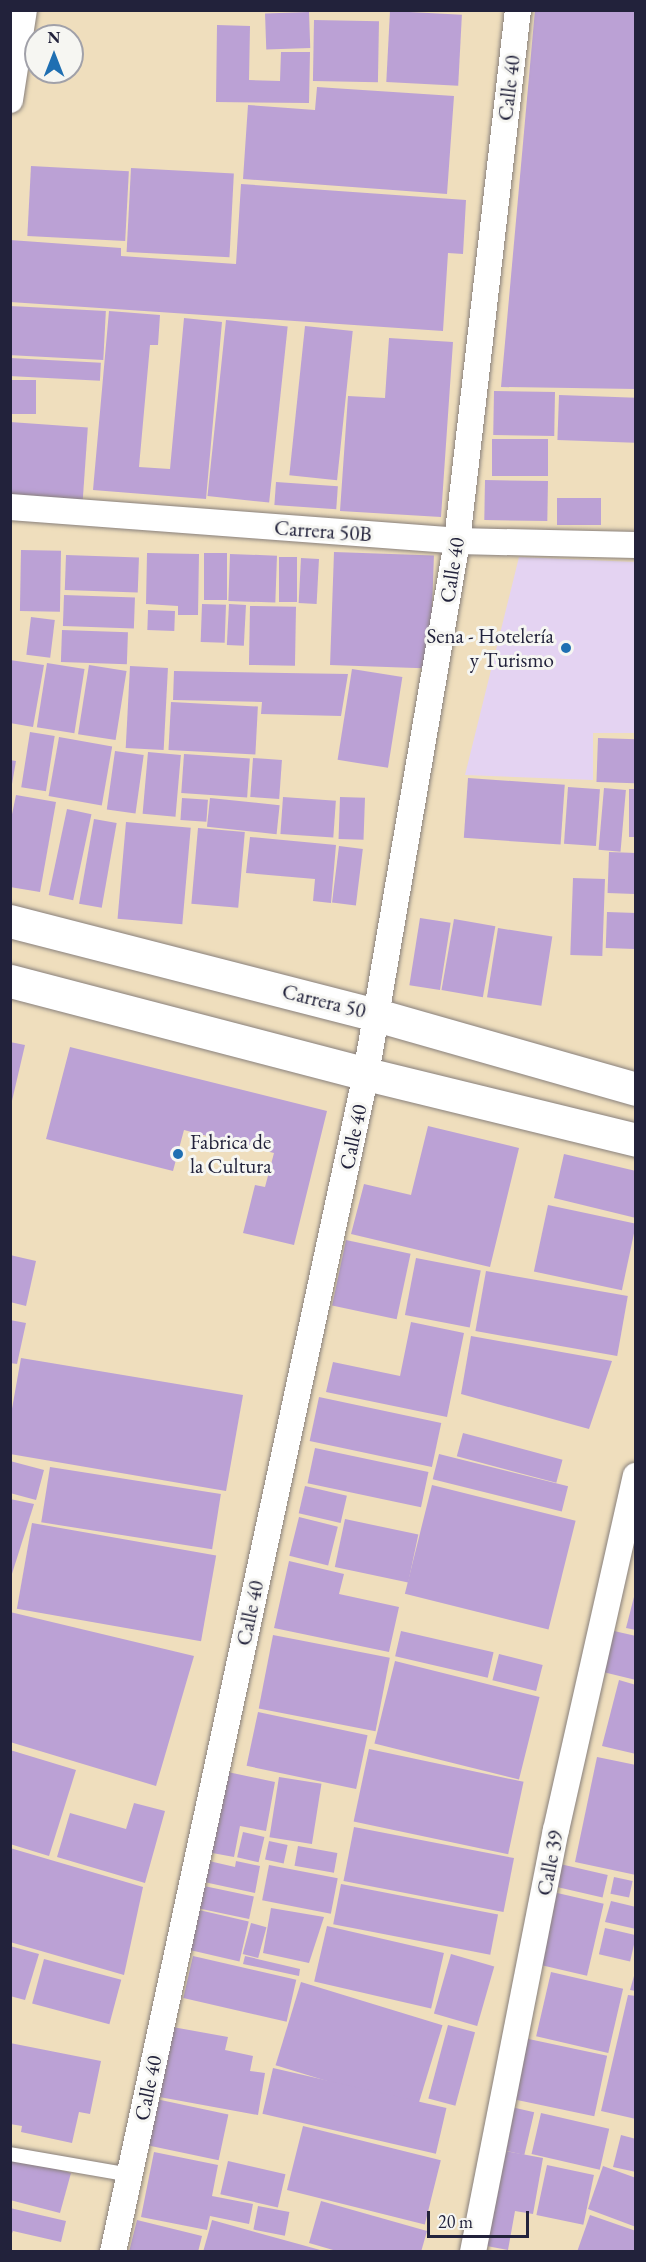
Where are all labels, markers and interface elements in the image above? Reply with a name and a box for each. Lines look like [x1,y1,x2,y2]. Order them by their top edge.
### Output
north arrow [24,24,84,84]
text: N [48,27,60,48]
street label: Calle 40 [492,54,526,122]
street label: Carrera 50B [273,515,373,547]
street label: Calle 40 [434,535,470,605]
place label: Sena - Hotelería y Turismo [426,623,554,673]
marker: Sena - Hotelería y Turismo [559,641,573,655]
street label: Carrera 50 [280,978,368,1024]
street label: Calle 40 [334,1102,372,1172]
place label: Fabrica de la Cultura [190,1129,272,1179]
marker: Fabrica de la Cultura [171,1147,185,1161]
street label: Calle 40 [231,1578,269,1648]
street label: Calle 39 [531,1828,569,1898]
street label: Calle 40 [129,2053,167,2123]
scale bar [430,2199,532,2237]
text: 20 m [438,2210,473,2233]

